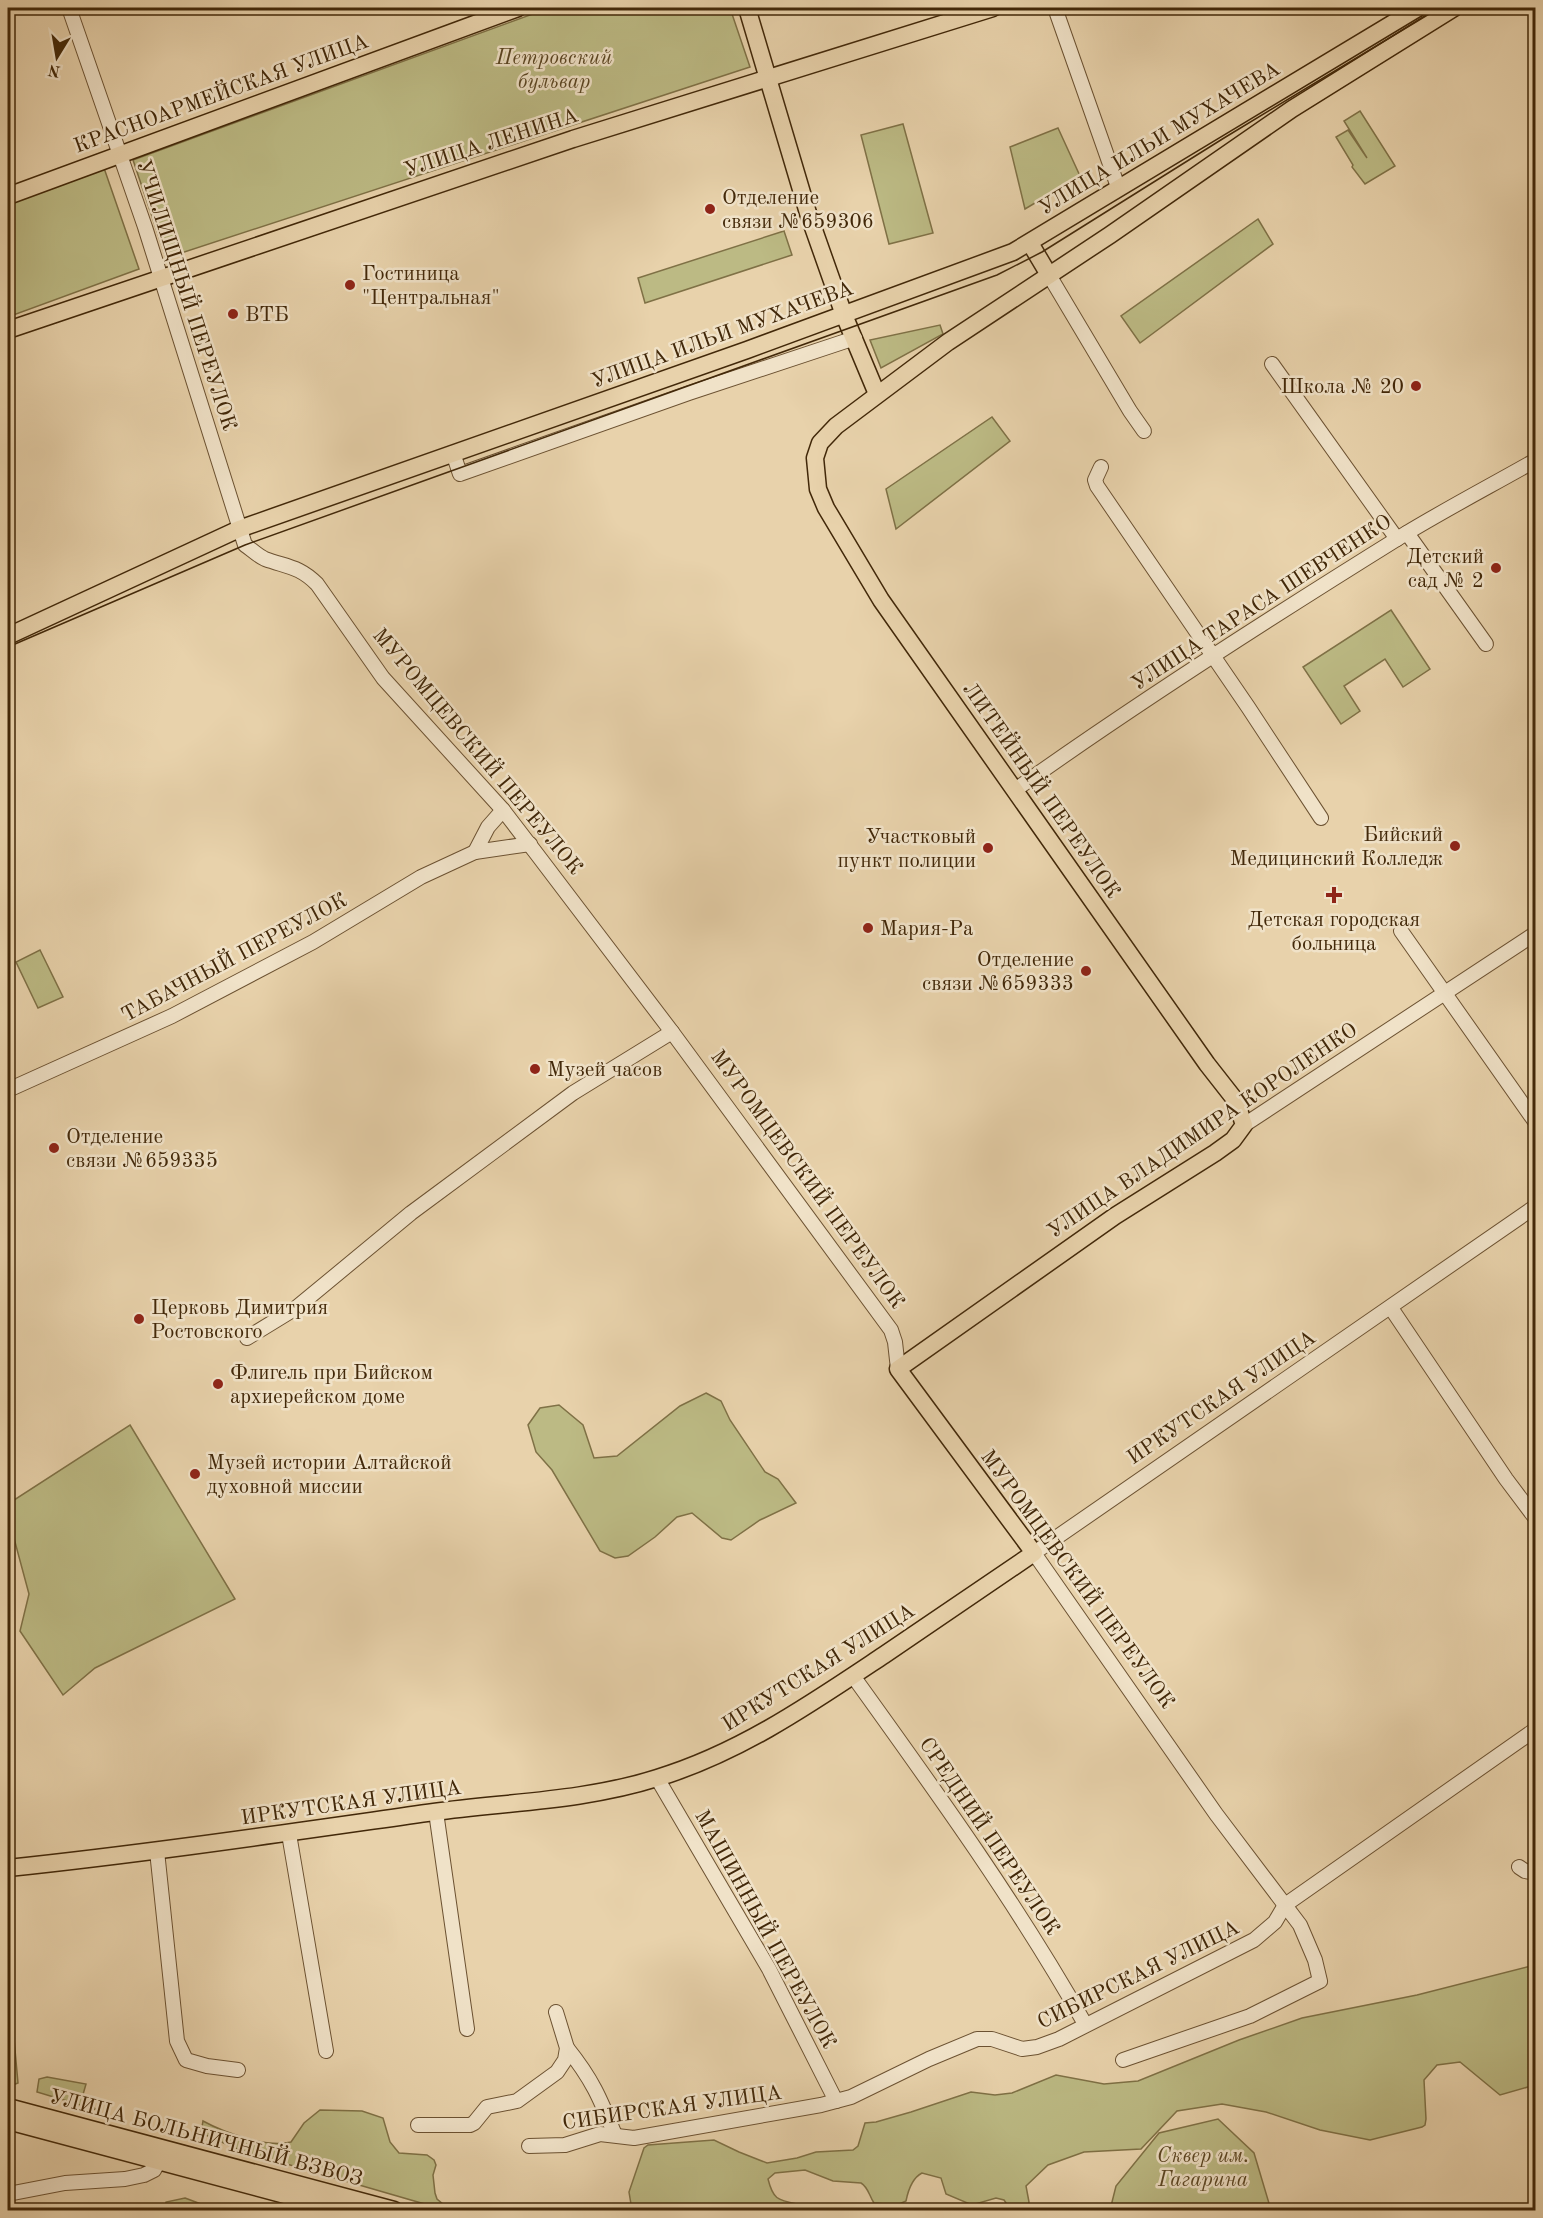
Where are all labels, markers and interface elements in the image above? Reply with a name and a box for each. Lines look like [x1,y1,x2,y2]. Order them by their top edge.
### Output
north arrow [27,27,87,87]
street label: КРАСНОАРМЕЙСКАЯ УЛИЦА [70,27,372,158]
park label: Петровский бульвар [495,48,612,93]
street label: УЛИЦА ИЛЬИ МУХАЧЕВА [1036,59,1284,220]
text: N [46,61,62,79]
street label: УЛИЦА ЛЕНИНА [402,105,581,181]
street label: УЧИЛИЩНЫЙ ПЕРЕУЛОК [132,156,244,434]
place label: Отделение связи №659306 [722,188,874,233]
marker: Отделение связи №659306 [703,202,717,216]
place label: Гостиница "Центральная" [362,264,500,309]
marker: Гостиница "Центральная" [343,278,357,292]
street label: УЛИЦА ИЛЬИ МУХАЧЕВА [589,278,856,393]
place label: ВТБ [245,305,289,326]
marker: ВТБ [226,307,240,321]
place label: Школа № 20 [1280,377,1404,398]
marker: Школа № 20 [1409,379,1423,393]
street label: УЛИЦА ТАРАСА ШЕВЧЕНКО [1128,511,1395,695]
place label: Детский сад № 2 [1407,547,1484,592]
marker: Детский сад № 2 [1489,561,1503,575]
street label: МУРОМЦЕВСКИЙ ПЕРЕУЛОК [368,622,590,879]
street label: ЛИТЕЙНЫЙ ПЕРЕУЛОК [958,676,1127,903]
place label: Бийский Медицинский Колледж [1230,825,1443,870]
place label: Участковый пункт полиции [838,827,976,872]
marker: Бийский Медицинский Колледж [1448,839,1462,853]
marker: Участковый пункт полиции [981,841,995,855]
street label: ТАБАЧНЫЙ ПЕРЕУЛОК [116,886,351,1027]
marker: Детская городская больница [1325,886,1343,904]
place label: Детская городская больница [1248,910,1420,955]
place label: Мария-Ра [880,919,974,940]
marker: Мария-Ра [861,921,875,935]
place label: Отделение связи №659333 [922,950,1074,995]
marker: Отделение связи №659333 [1079,964,1093,978]
street label: УЛИЦА ВЛАДИМИРА КОРОЛЕНКО [1044,1020,1361,1243]
street label: МУРОМЦЕВСКИЙ ПЕРЕУЛОК [706,1044,912,1313]
place label: Музей часов [547,1060,662,1081]
marker: Музей часов [528,1062,542,1076]
place label: Отделение связи №659335 [66,1127,218,1172]
marker: Отделение связи №659335 [47,1141,61,1155]
place label: Церковь Димитрия Ростовского [151,1298,328,1343]
marker: Церковь Димитрия Ростовского [132,1312,146,1326]
street label: ИРКУТСКАЯ УЛИЦА [1124,1327,1320,1469]
place label: Флигель при Бийском архиерейском доме [230,1363,433,1408]
marker: Флигель при Бийском архиерейском доме [211,1377,225,1391]
street label: МУРОМЦЕВСКИЙ ПЕРЕУЛОК [976,1444,1182,1713]
place label: Музей истории Алтайской духовной миссии [207,1453,451,1498]
marker: Музей истории Алтайской духовной миссии [188,1467,202,1481]
street label: ИРКУТСКАЯ УЛИЦА [719,1600,919,1736]
street label: СРЕДНИЙ ПЕРЕУЛОК [915,1731,1067,1940]
street label: ИРКУТСКАЯ УЛИЦА [240,1778,463,1829]
street label: МАШИННЫЙ ПЕРЕУЛОК [690,1804,844,2053]
street label: СИБИРСКАЯ УЛИЦА [1034,1917,1243,2033]
street label: УЛИЦА БОЛЬНИЧНЫЙ ВЗВОЗ [47,2082,366,2190]
street label: СИБИРСКАЯ УЛИЦА [561,2083,783,2134]
park label: Сквер им. Гагарина [1157,2146,1249,2191]

